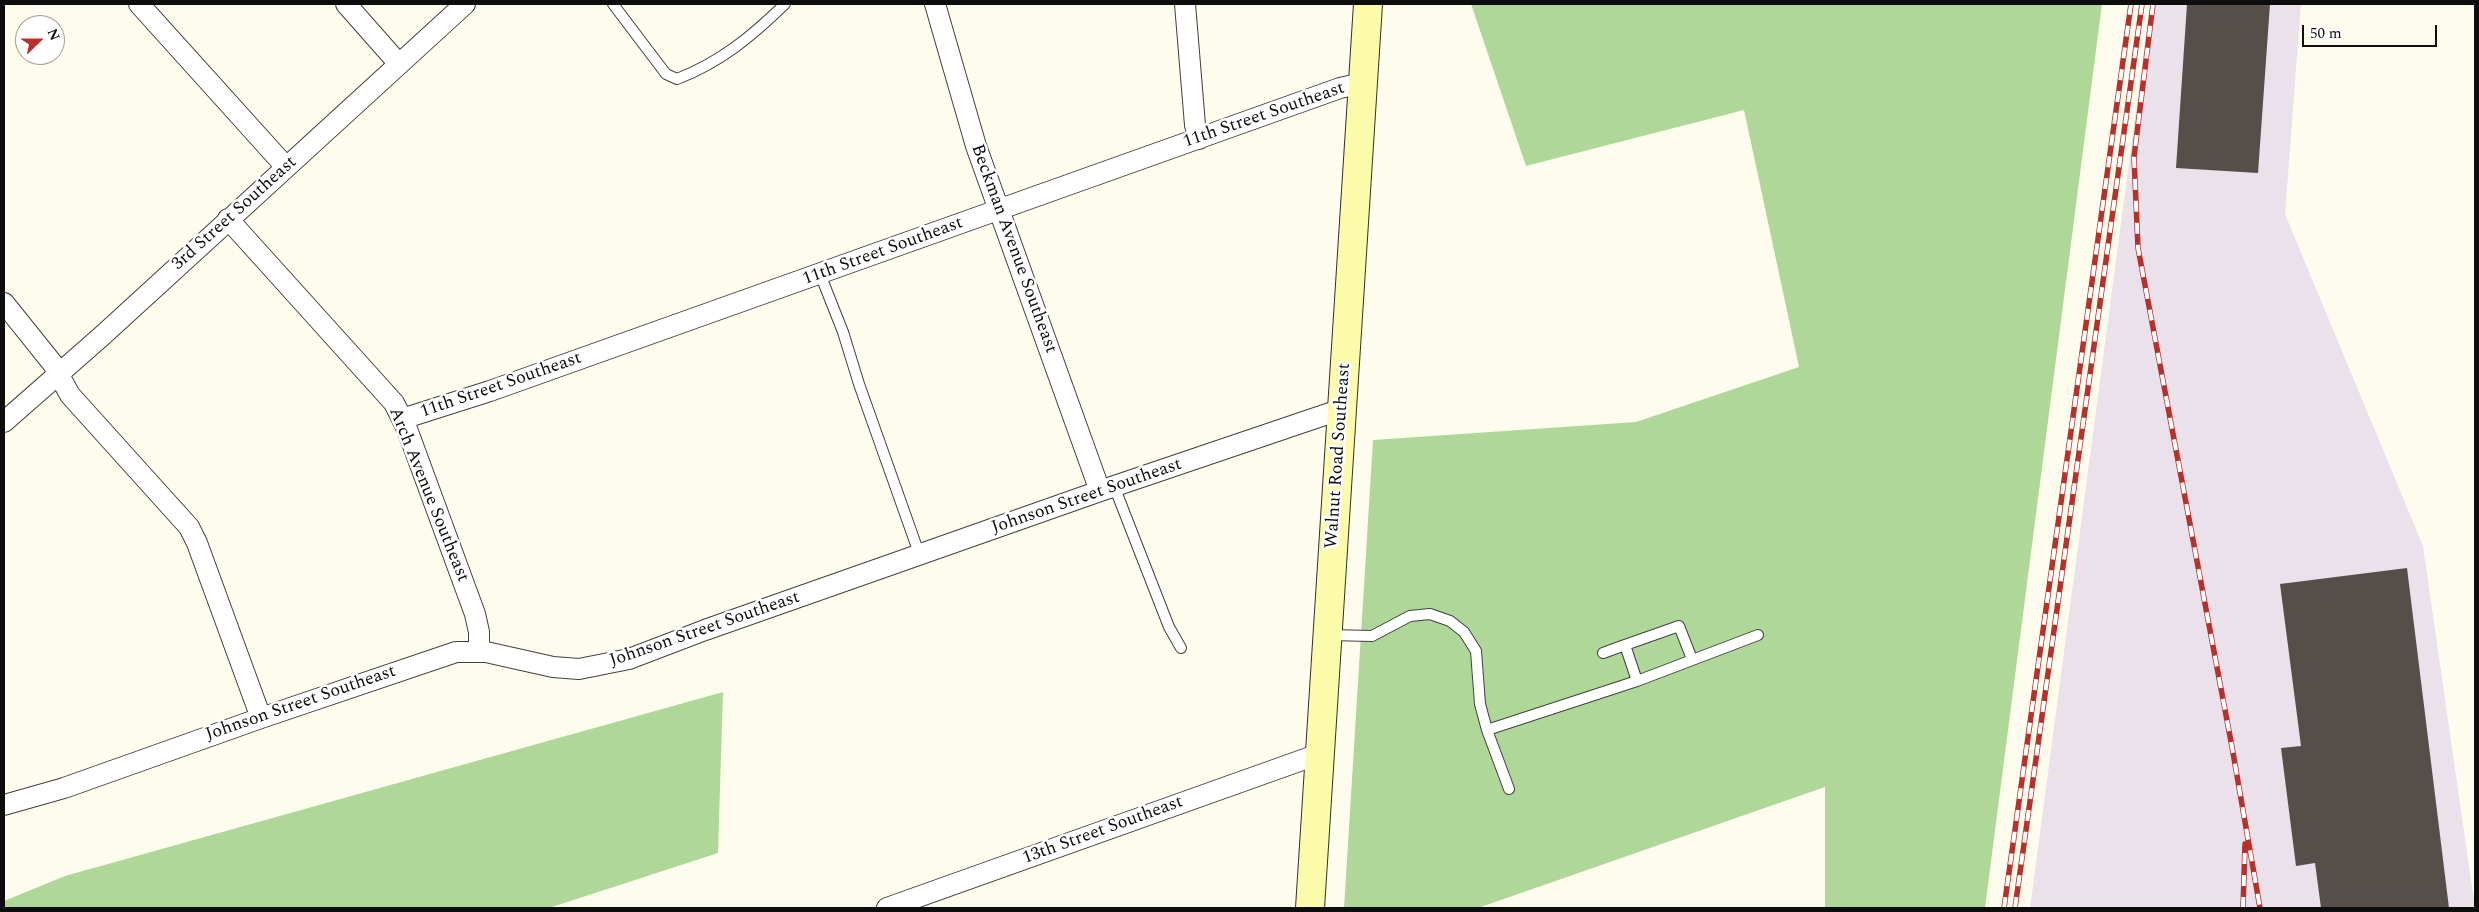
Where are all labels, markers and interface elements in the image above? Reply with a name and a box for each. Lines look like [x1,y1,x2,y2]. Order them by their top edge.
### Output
north arrow [15,15,65,65]
scale bar [2304,15,2439,47]
text: 50 m [2310,22,2342,45]
text: N [42,25,65,44]
street label: 11th Street Southeast [1180,78,1348,154]
street label: Beckman Avenue Southeast [965,142,1061,356]
street label: 3rd Street Southeast [168,152,302,276]
street label: 11th Street Southeast [800,213,966,291]
street label: 11th Street Southeast [417,348,585,424]
street label: Walnut Road Southeast [1322,362,1356,550]
street label: Arch Avenue Southeast [383,405,473,585]
street label: Johnson Street Southeast [989,454,1185,540]
street label: Johnson Street Southeast [607,587,803,673]
street label: Johnson Street Southeast [203,661,399,747]
street label: 13th Street Southeast [1020,792,1186,870]

